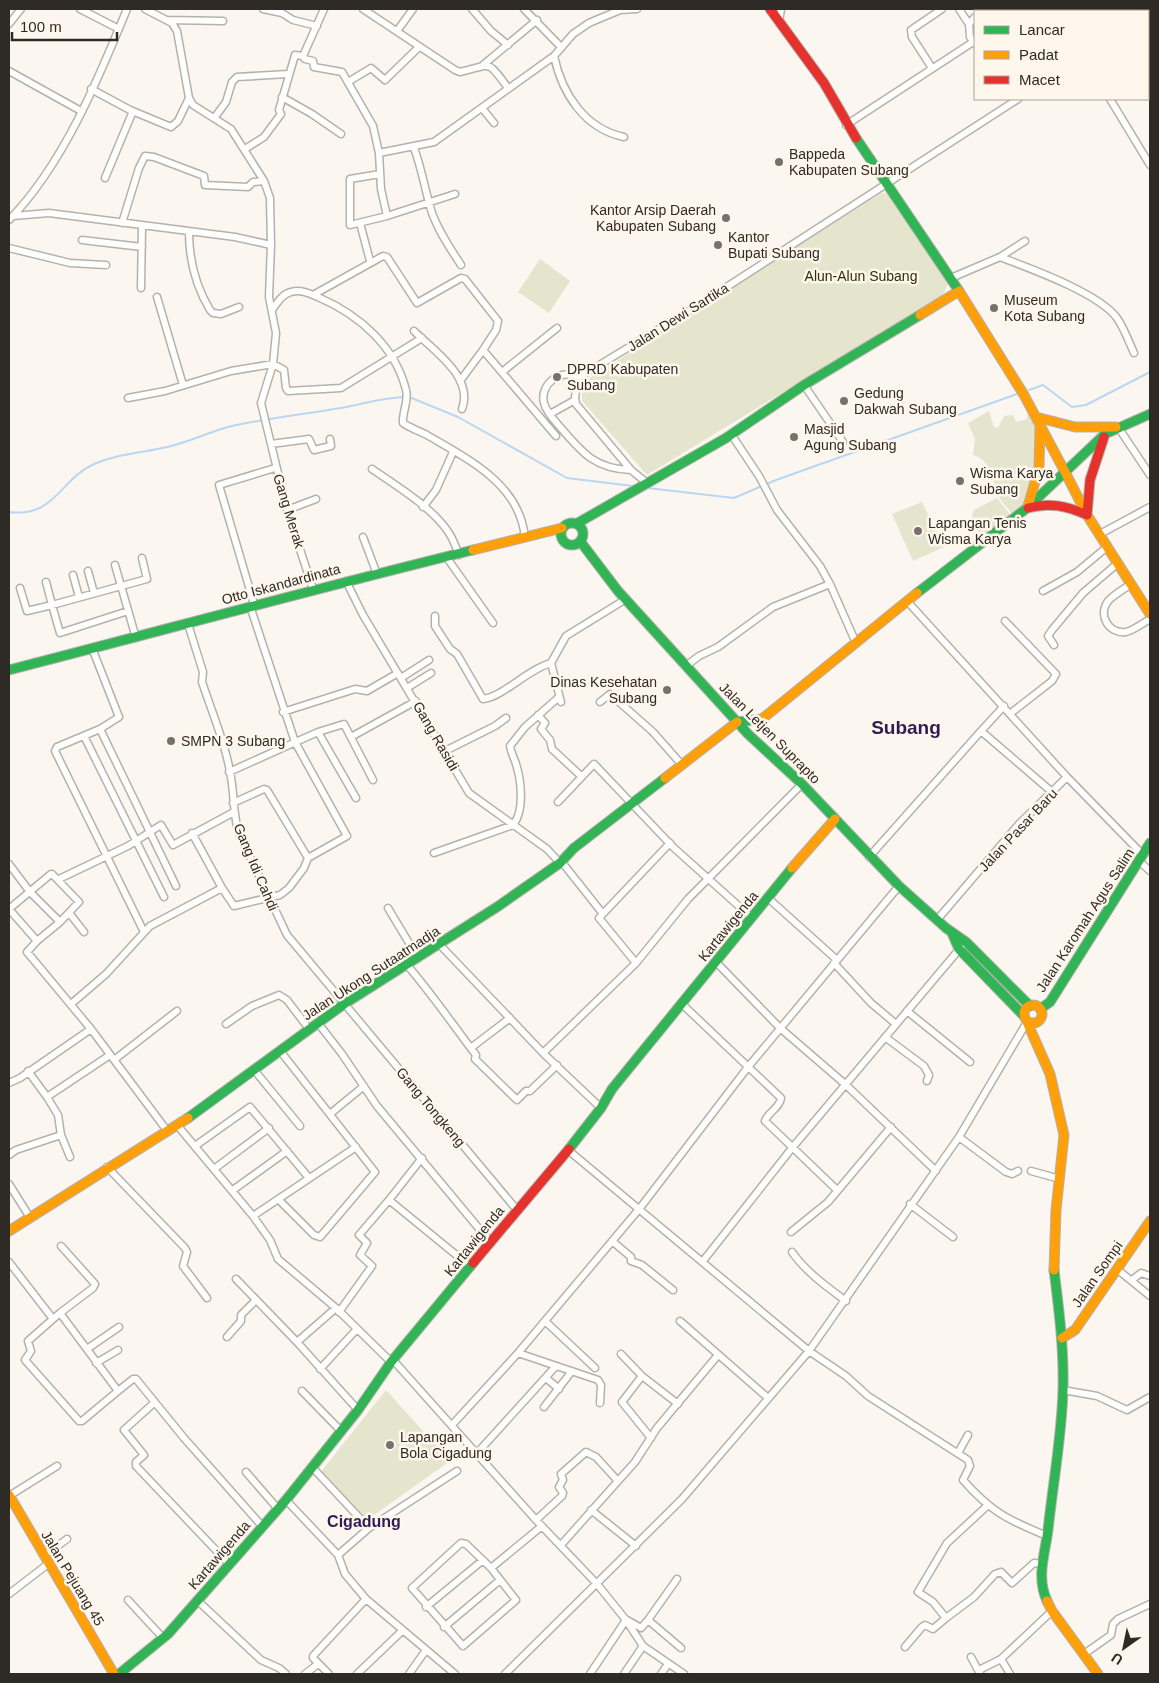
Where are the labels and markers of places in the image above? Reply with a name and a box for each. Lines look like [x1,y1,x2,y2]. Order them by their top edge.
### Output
place label: Bappeda Kabupaten Subang [789,146,909,178]
marker: Bappeda Kabupaten Subang [773,156,785,168]
place label: Kantor Arsip Daerah Kabupaten Subang [590,202,716,234]
marker: Kantor Arsip Daerah Kabupaten Subang [720,212,732,224]
place label: Kantor Bupati Subang [728,229,820,261]
marker: Kantor Bupati Subang [712,239,724,251]
place label: Museum Kota Subang [1004,292,1085,324]
marker: Museum Kota Subang [988,302,1000,314]
place label: DPRD Kabupaten Subang [567,361,678,393]
marker: DPRD Kabupaten Subang [551,371,563,383]
place label: Gedung Dakwah Subang [854,385,957,417]
marker: Gedung Dakwah Subang [838,395,850,407]
place label: Masjid Agung Subang [804,421,897,453]
marker: Masjid Agung Subang [788,431,800,443]
place label: Wisma Karya Subang [970,465,1053,497]
marker: Wisma Karya Subang [954,475,966,487]
place label: Lapangan Tenis Wisma Karya [928,515,1027,547]
marker: Lapangan Tenis Wisma Karya [912,525,924,537]
place label: Dinas Kesehatan Subang [550,674,657,706]
marker: Dinas Kesehatan Subang [661,684,673,696]
place label: SMPN 3 Subang [181,733,285,749]
marker: SMPN 3 Subang [165,735,177,747]
place label: Lapangan Bola Cigadung [400,1429,492,1461]
marker: Lapangan Bola Cigadung [384,1439,396,1451]

